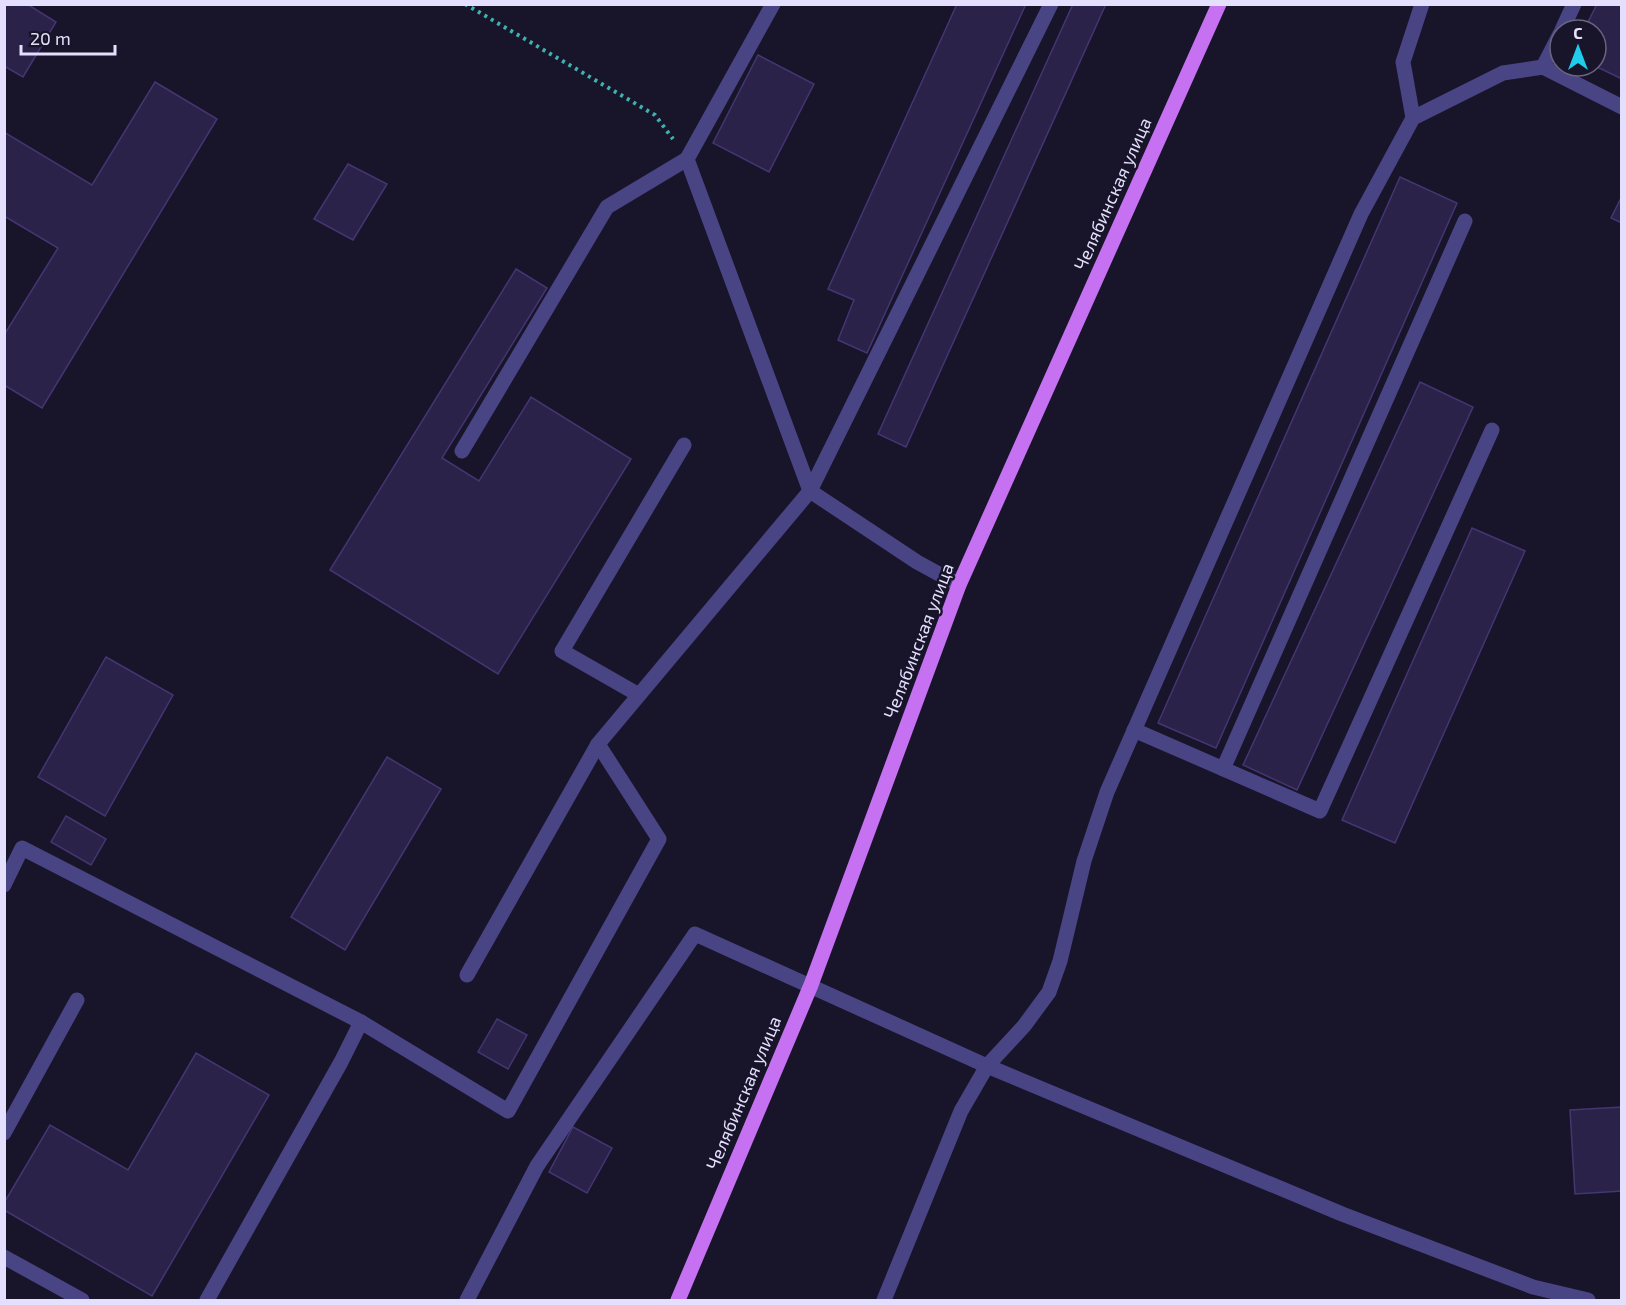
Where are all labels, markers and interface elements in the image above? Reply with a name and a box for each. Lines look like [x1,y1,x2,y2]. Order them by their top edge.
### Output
scale bar [21,18,116,56]
north arrow [1548,18,1608,78]
text: С [1573,23,1583,42]
text: 20 m [30,27,71,49]
street label: Челябинская улица [1069,114,1156,273]
street label: Челябинская улица [878,560,958,721]
street label: Челябинская улица [701,1012,785,1173]

